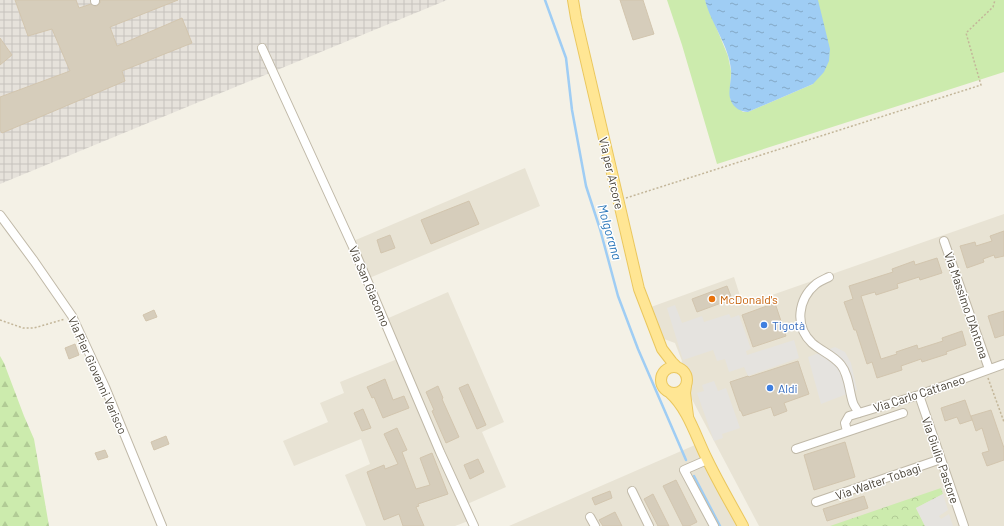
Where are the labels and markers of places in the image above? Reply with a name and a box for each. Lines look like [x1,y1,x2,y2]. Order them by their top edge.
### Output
place label: McDonald's [720,292,778,306]
marker: McDonald's [707,294,717,304]
place label: Tigotà [772,318,805,332]
marker: Tigotà [759,320,769,330]
place label: Aldi [778,381,798,395]
marker: Aldi [765,383,775,393]

